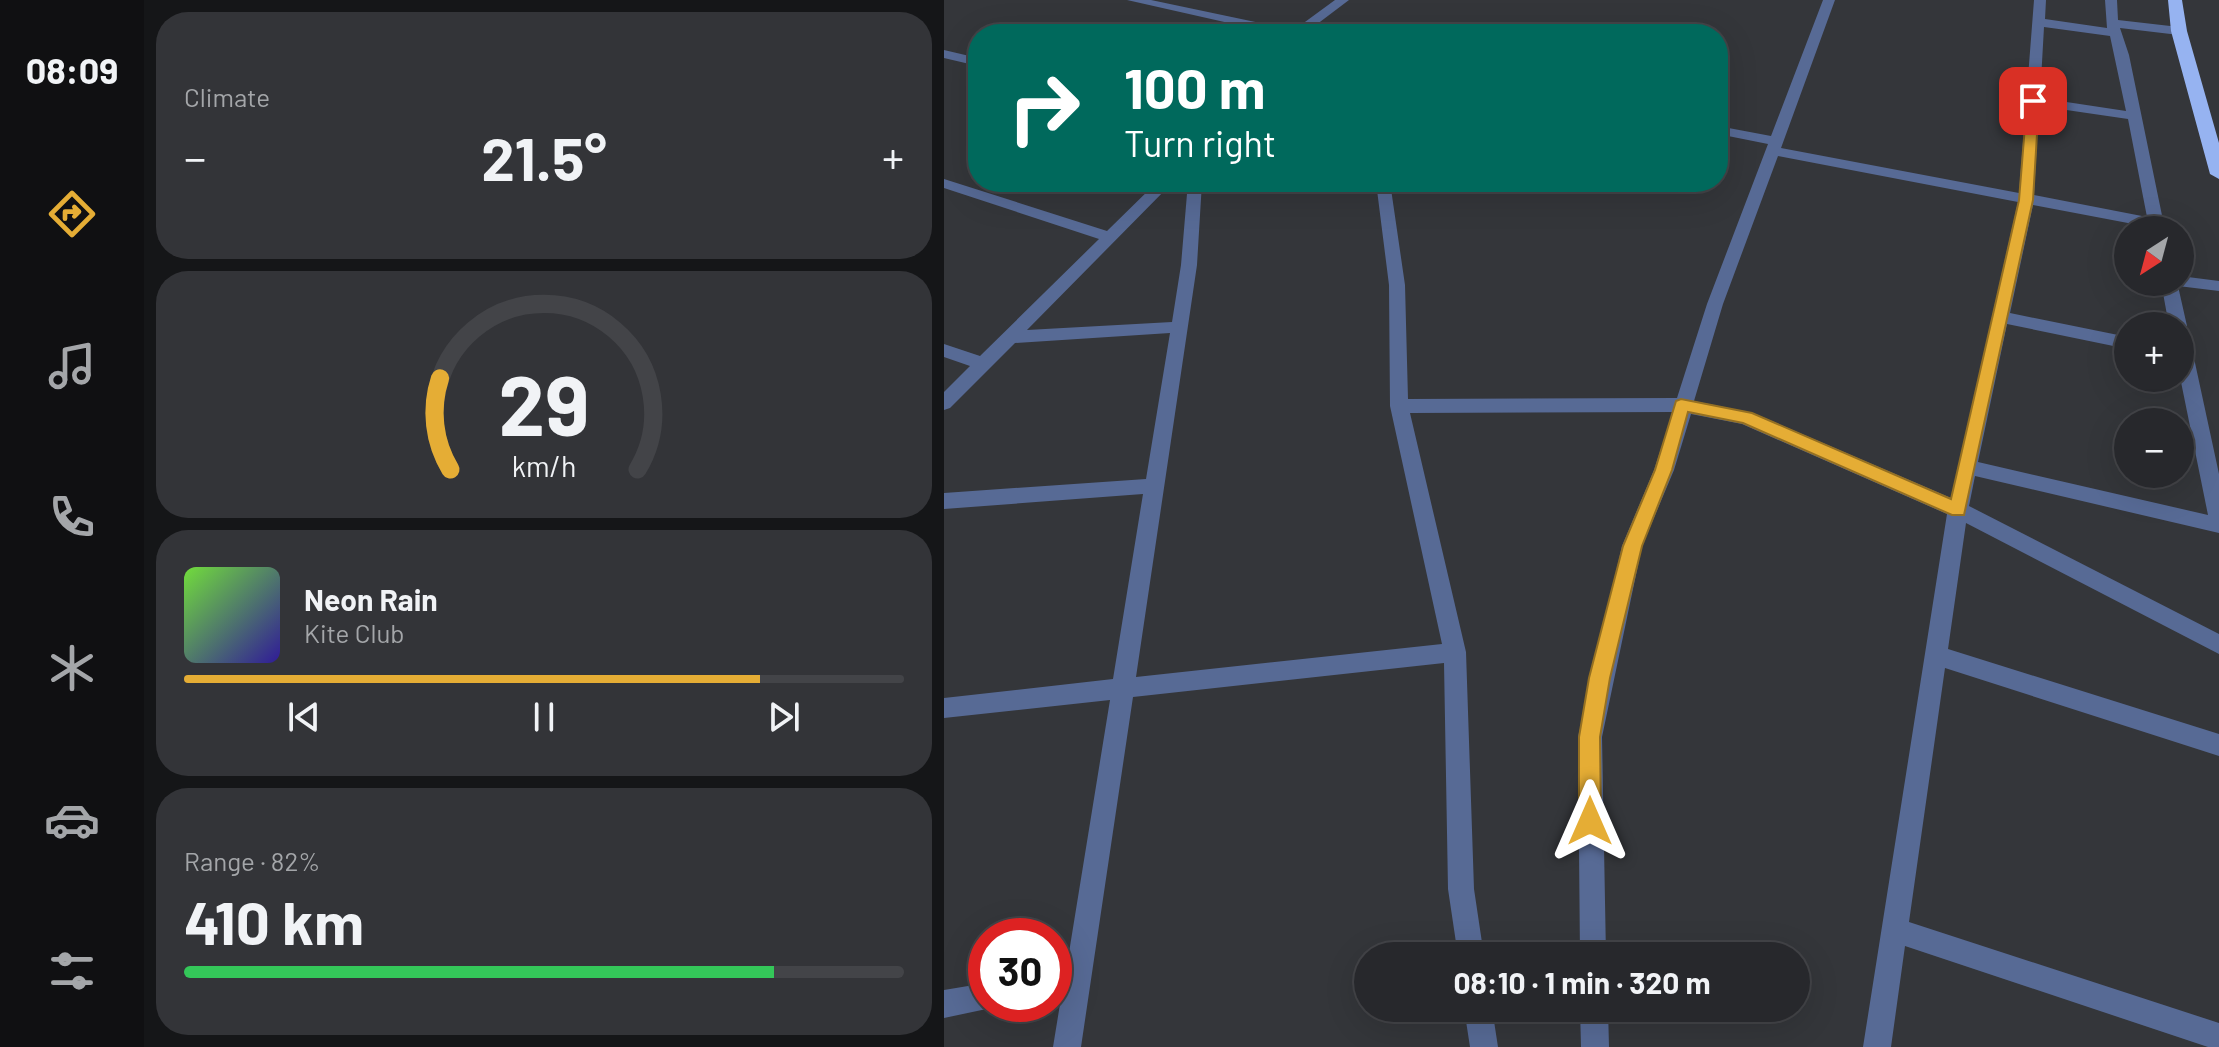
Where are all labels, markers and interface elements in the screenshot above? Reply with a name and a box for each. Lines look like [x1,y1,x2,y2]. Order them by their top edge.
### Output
text: 08:09 [26,48,118,91]
text: 100 m [1124,53,1266,120]
icon: right [992,56,1096,160]
pin [1999,67,2067,135]
icon: arrive [2011,79,2055,123]
text: Climate [184,81,270,112]
text: 21.5° [481,121,607,193]
text: Turn right [1124,121,1276,164]
text: − [184,130,206,183]
text: + [882,130,904,183]
icon: directions [44,186,100,242]
north arrow [2114,216,2194,296]
map controls [2114,216,2194,488]
button: + [2114,312,2194,392]
icon: music [44,338,100,394]
text: 29 [499,353,589,453]
button: − [2114,408,2194,488]
text: km/h [512,448,576,483]
icon: phone [44,489,100,545]
text: Neon Rain [304,581,438,617]
text: Kite Club [304,617,405,648]
icon: climate [44,640,100,696]
icon: previous [282,695,326,739]
icon: pause [522,695,566,739]
icon: next [762,695,806,739]
position arrow [1548,779,1632,863]
icon: car [44,792,100,848]
text: Range · 82% [184,845,320,876]
text: 410 km [184,885,364,957]
speed limit sign: 30 [968,918,1072,1022]
icon: filters [44,943,100,999]
text: 08:10 · 1 min · 320 m [1454,964,1710,1000]

